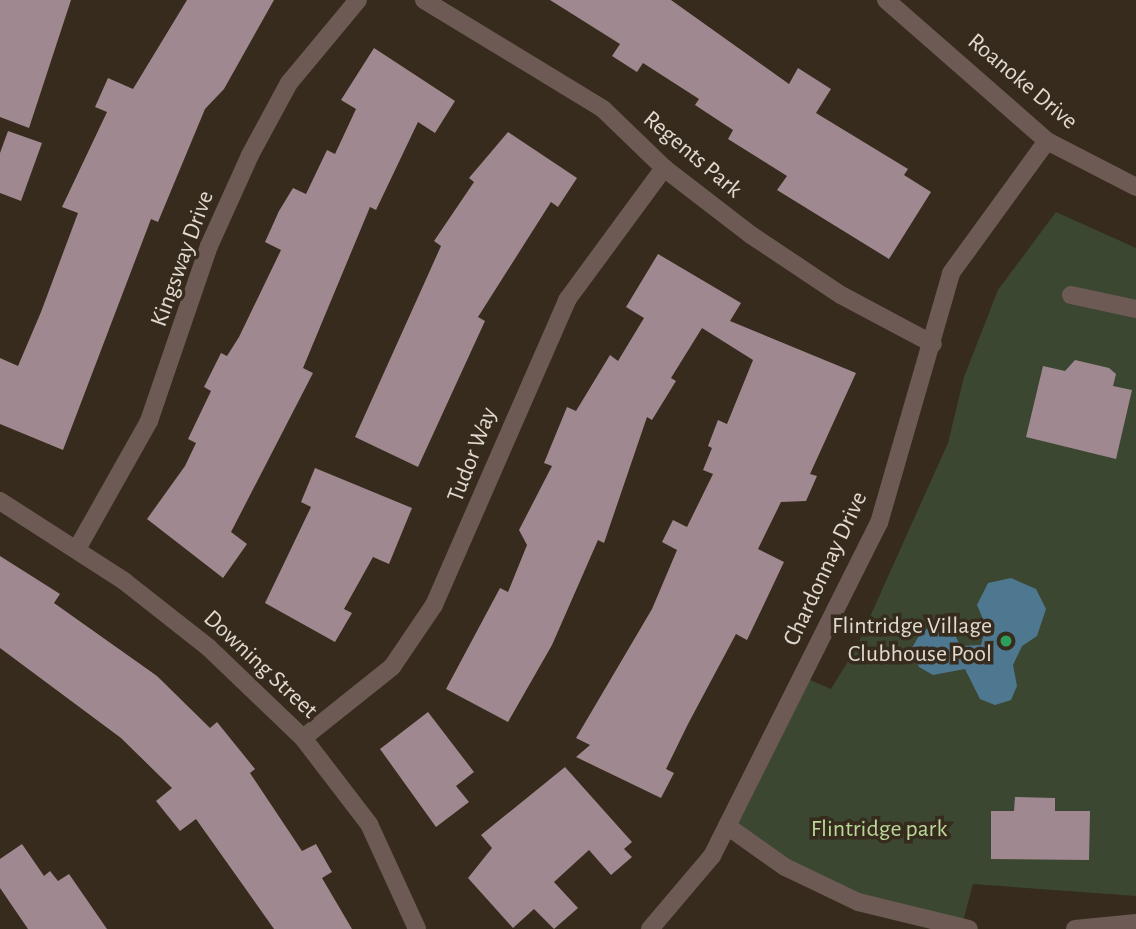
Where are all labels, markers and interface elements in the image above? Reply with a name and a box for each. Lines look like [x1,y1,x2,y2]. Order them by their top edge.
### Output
street label: Roanoke Drive [961,28,1083,136]
street label: Regents Park [637,105,747,205]
street label: Kingsway Drive [145,187,221,331]
street label: Tudor Way [442,404,504,506]
street label: Chardonnay Drive [778,487,874,651]
street label: Downing Street [197,605,323,725]
place label: Flintridge Village Clubhouse Pool [832,613,992,669]
marker: Flintridge Village Clubhouse Pool [998,633,1014,649]
park label: Flintridge park [811,816,947,844]

